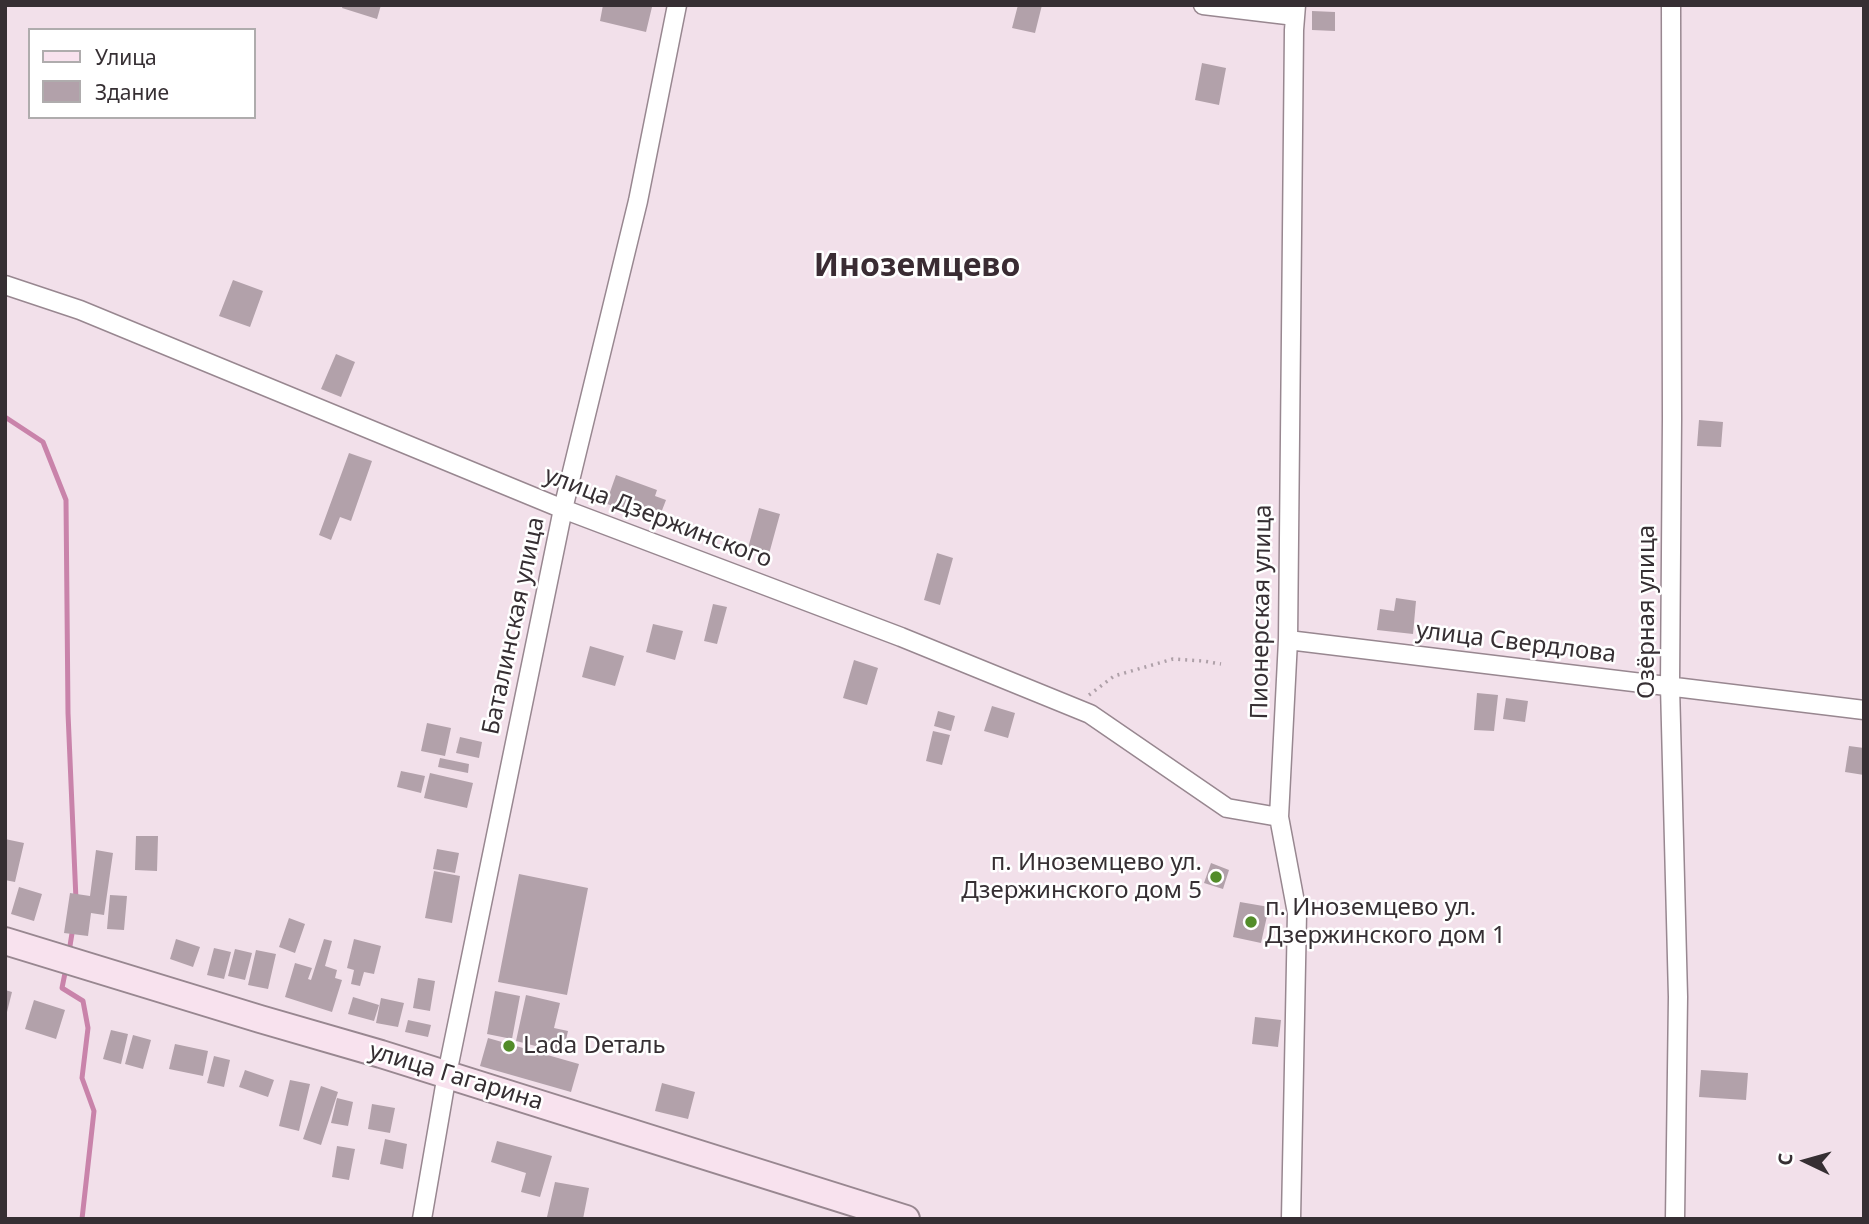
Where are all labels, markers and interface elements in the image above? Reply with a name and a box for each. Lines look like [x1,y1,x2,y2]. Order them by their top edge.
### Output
legend [28,28,256,119]
text: Улица [95,43,157,71]
text: Здание [95,78,169,106]
district label: Иноземцево [814,248,1020,286]
street label: улица Дзержинского [540,461,776,575]
street label: Пионерская улица [1246,504,1278,720]
street label: Баталинская улица [477,515,551,737]
street label: Озёрная улица [1633,525,1661,699]
street label: улица Свердлова [1414,616,1618,670]
place label: п. Иноземцево ул. Дзержинского дом 5 [961,849,1202,905]
marker: п. Иноземцево ул. Дзержинского дом 5 [1208,869,1224,885]
place label: п. Иноземцево ул. Дзержинского дом 1 [1265,894,1506,950]
marker: п. Иноземцево ул. Дзержинского дом 1 [1243,914,1259,930]
place label: Lada Dеталь [523,1032,666,1060]
street label: улица Гагарина [366,1037,546,1117]
marker: Lada Dеталь [501,1038,517,1054]
north arrow [1771,1126,1841,1196]
text: С [1772,1152,1799,1166]

